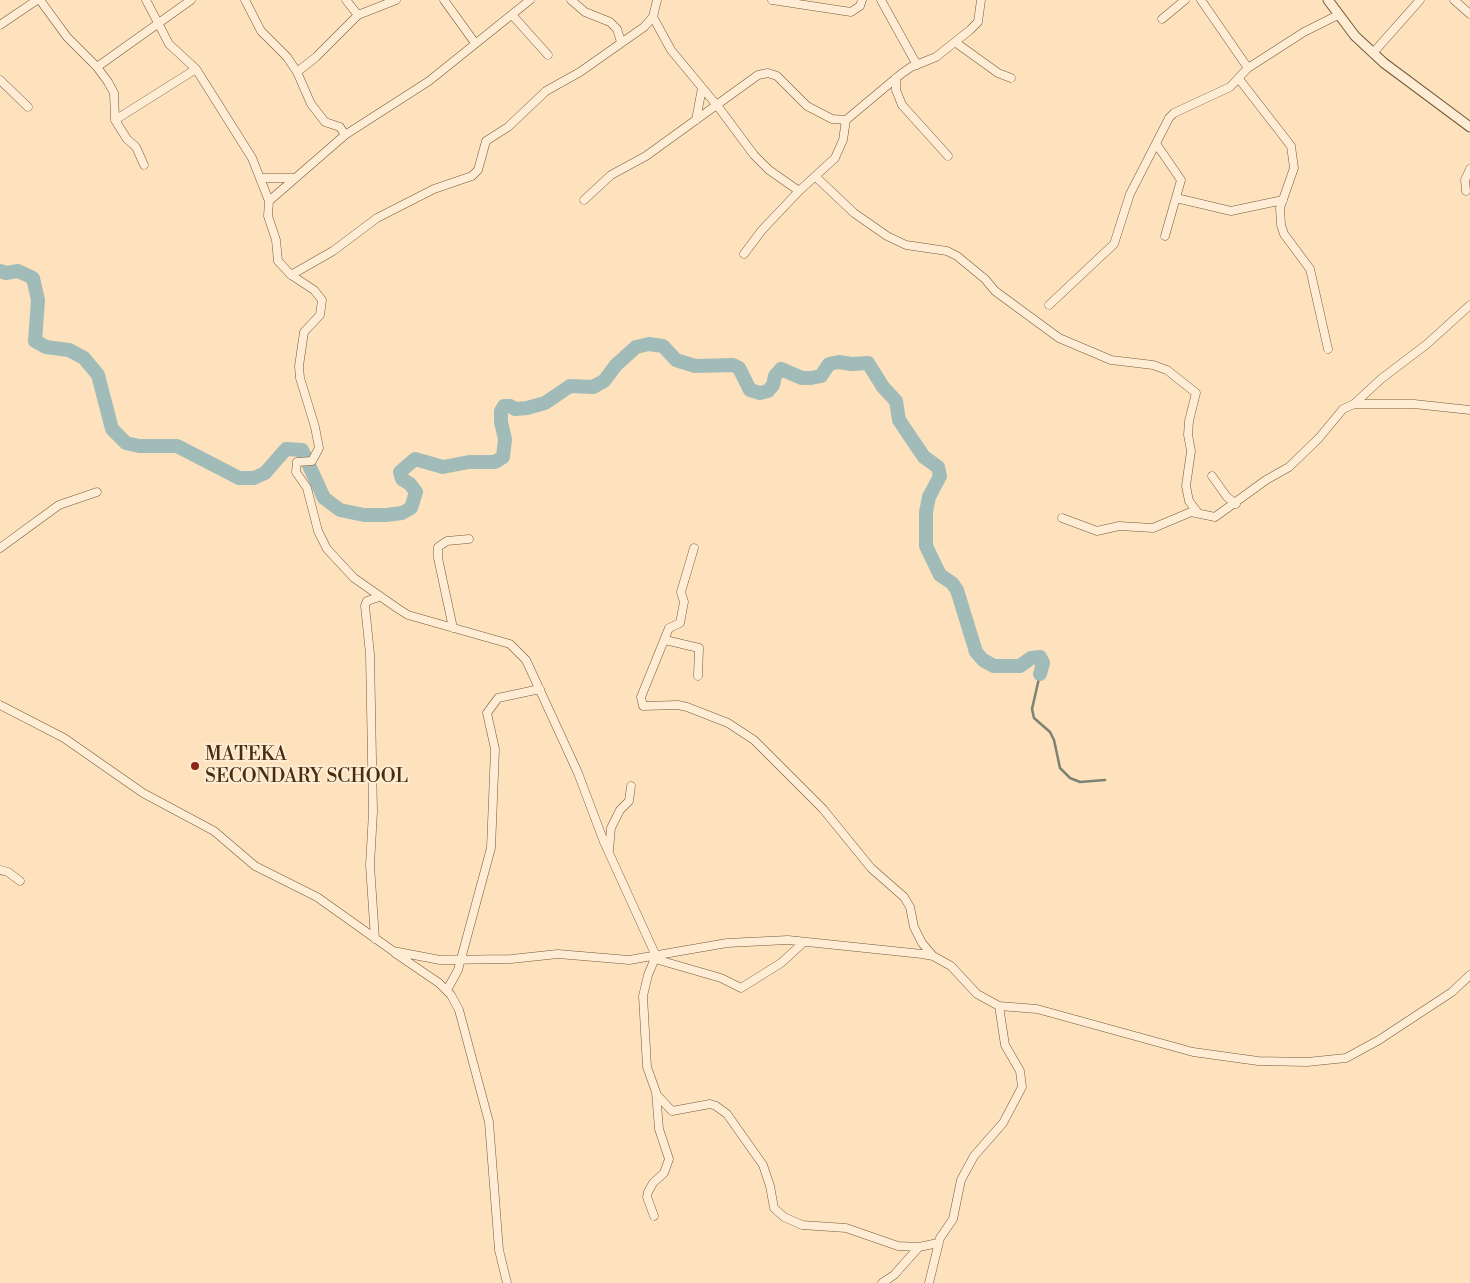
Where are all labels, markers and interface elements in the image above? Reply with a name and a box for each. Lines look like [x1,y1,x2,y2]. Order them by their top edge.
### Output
place label: MATEKA SECONDARY SCHOOL [205,744,408,788]
marker: MATEKA SECONDARY SCHOOL [189,760,201,772]

